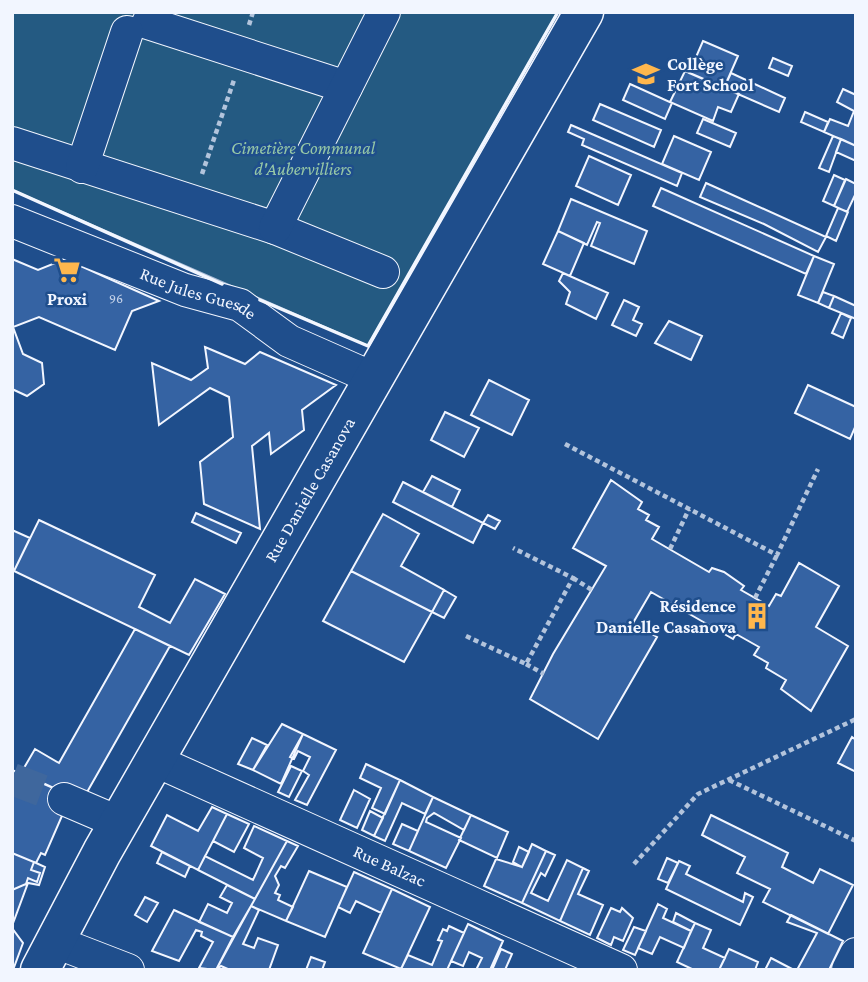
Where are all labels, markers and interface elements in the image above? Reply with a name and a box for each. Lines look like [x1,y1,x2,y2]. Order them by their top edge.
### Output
place label: Collège Fort School [667,54,754,95]
school or university icon: Collège Fort School [631,59,661,89]
park label: Cimetière Communal d'Aubervilliers [231,138,376,179]
supermarket icon: Proxi [52,255,82,285]
street label: Rue Jules Guesde [137,263,260,324]
place label: Proxi [47,289,88,309]
house number: 96 [109,290,123,306]
street label: Rue Danielle Casanova [261,414,359,566]
place label: Résidence Danielle Casanova [596,596,736,637]
building icon: Résidence Danielle Casanova [742,601,772,631]
street label: Rue Balzac [350,841,429,891]

